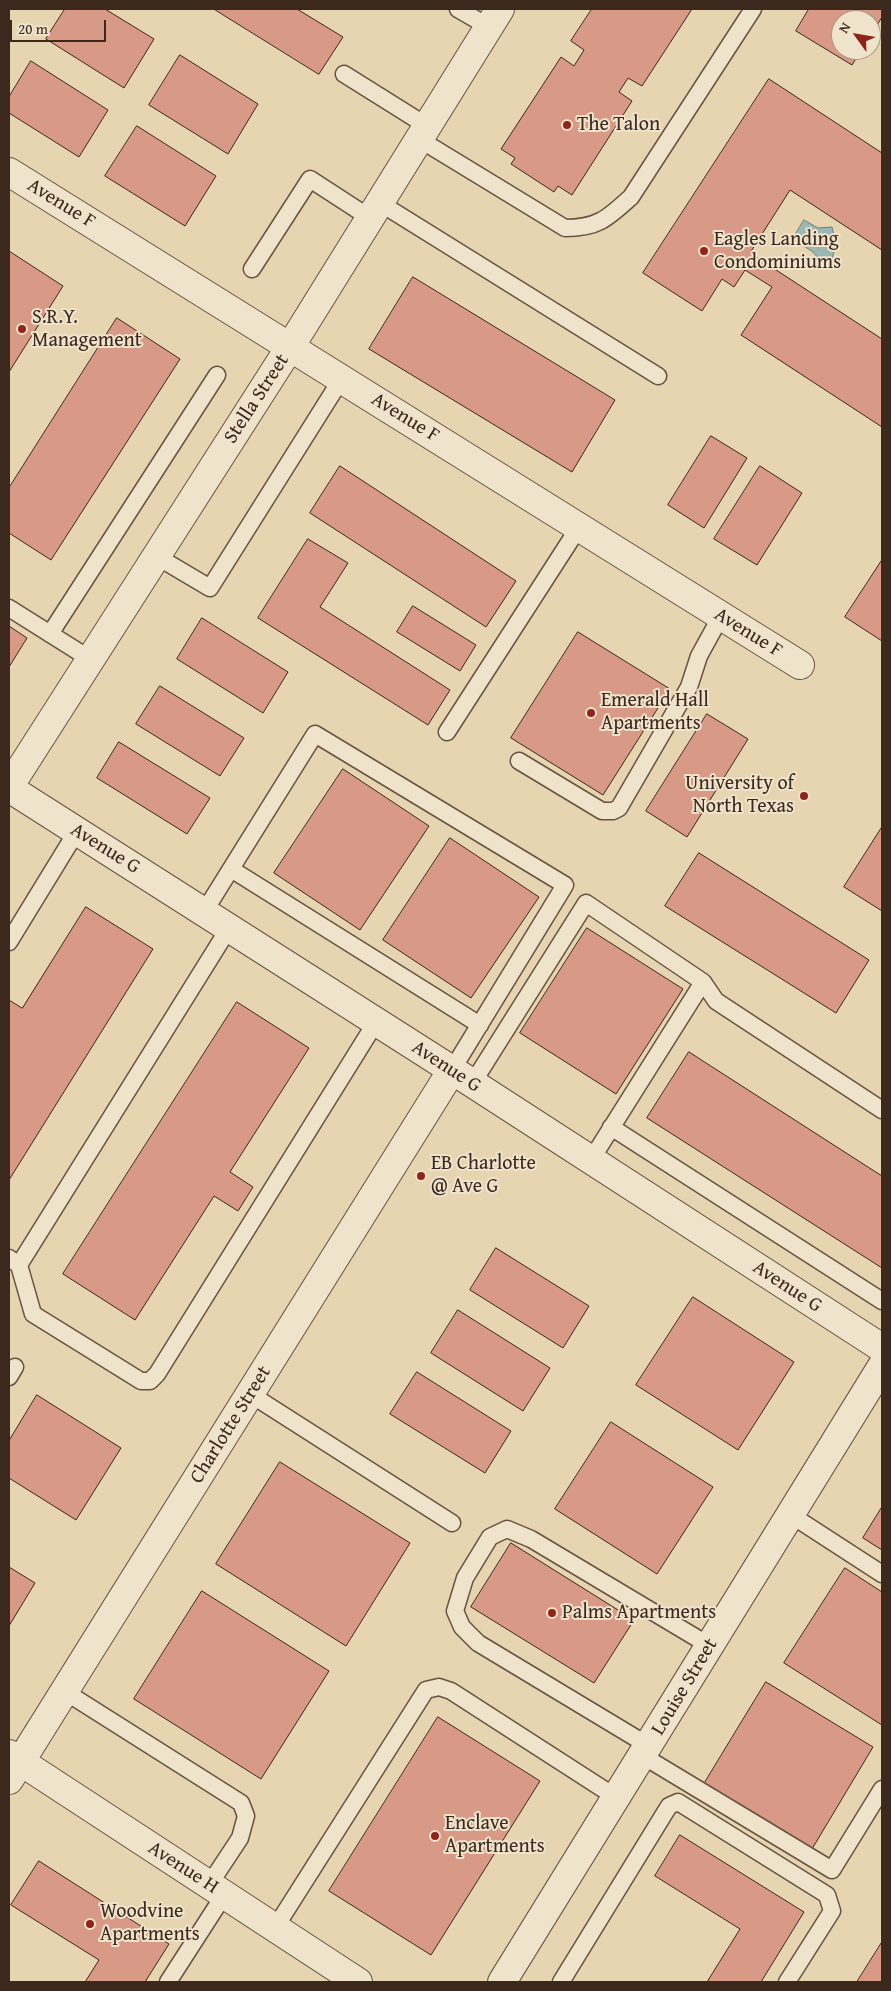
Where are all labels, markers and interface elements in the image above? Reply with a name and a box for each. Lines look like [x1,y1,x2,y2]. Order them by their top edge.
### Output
scale bar [12,10,109,42]
north arrow [831,10,881,60]
text: 20 m [18,18,48,39]
text: N [833,18,855,37]
place label: The Talon [577,113,660,137]
marker: The Talon [561,119,573,131]
street label: Avenue F [23,174,99,234]
place label: Eagles Landing Condominiums [714,228,841,275]
marker: Eagles Landing Condominiums [698,245,710,257]
place label: S.R.Y. Management [32,306,142,353]
marker: S.R.Y. Management [16,323,28,335]
street label: Stella Street [219,350,295,448]
street label: Avenue F [367,388,443,448]
street label: Avenue F [710,603,786,663]
place label: Emerald Hall Apartments [601,689,709,736]
marker: Emerald Hall Apartments [585,707,597,719]
place label: University of North Texas [685,772,794,819]
marker: University of North Texas [798,790,810,802]
street label: Avenue G [66,818,144,880]
street label: Avenue G [407,1036,485,1098]
place label: EB Charlotte @ Ave G [431,1152,536,1199]
marker: EB Charlotte @ Ave G [415,1170,427,1182]
street label: Avenue G [748,1256,826,1318]
street label: Charlotte Street [185,1362,277,1488]
place label: Palms Apartments [562,1601,716,1625]
marker: Palms Apartments [546,1607,558,1619]
street label: Louise Street [647,1634,723,1740]
place label: Enclave Apartments [445,1812,545,1859]
marker: Enclave Apartments [429,1830,441,1842]
street label: Avenue H [143,1836,223,1900]
place label: Woodvine Apartments [100,1900,200,1947]
marker: Woodvine Apartments [84,1918,96,1930]

